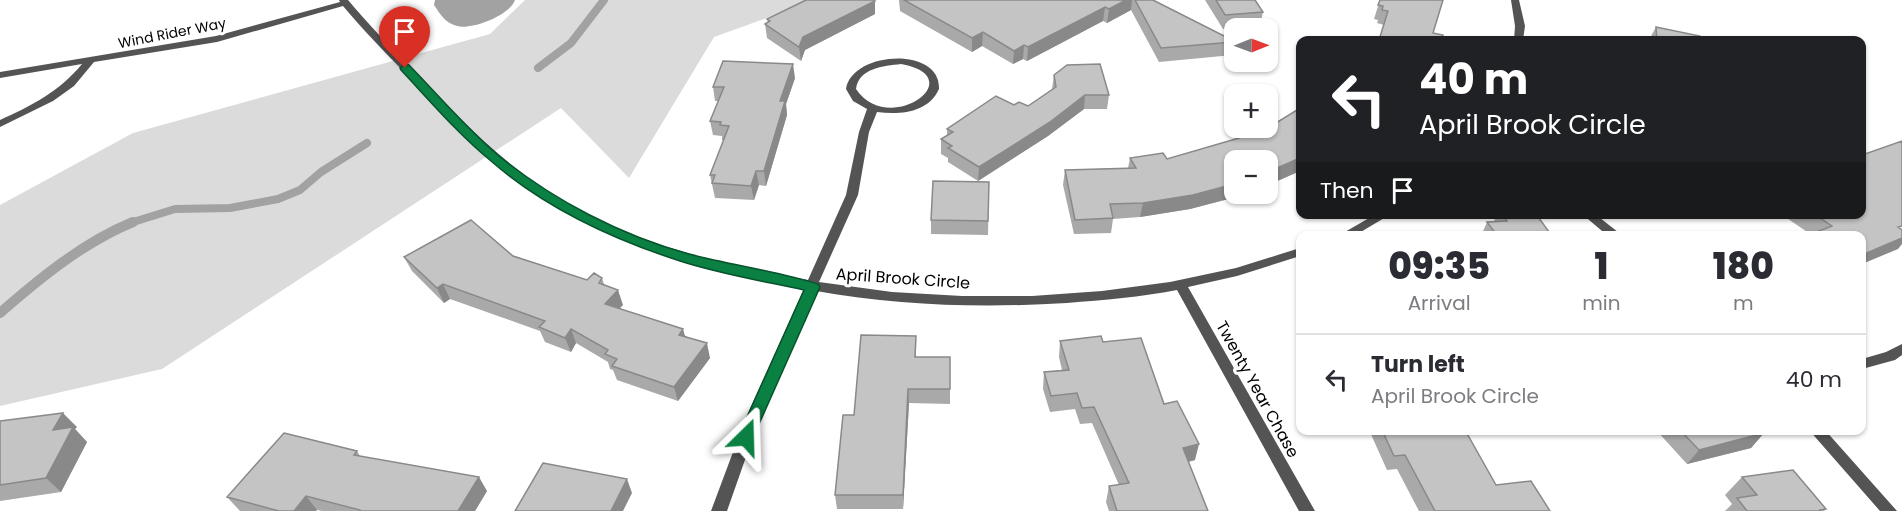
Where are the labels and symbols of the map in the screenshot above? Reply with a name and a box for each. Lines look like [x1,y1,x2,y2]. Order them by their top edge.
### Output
pin [379,6,430,68]
street label: Wind Rider Way [116,13,228,53]
north arrow [1224,18,1278,72]
street label: April Brook Circle [835,262,971,295]
street label: Twenty Year Chase [1210,317,1305,462]
position arrow [714,405,778,469]

